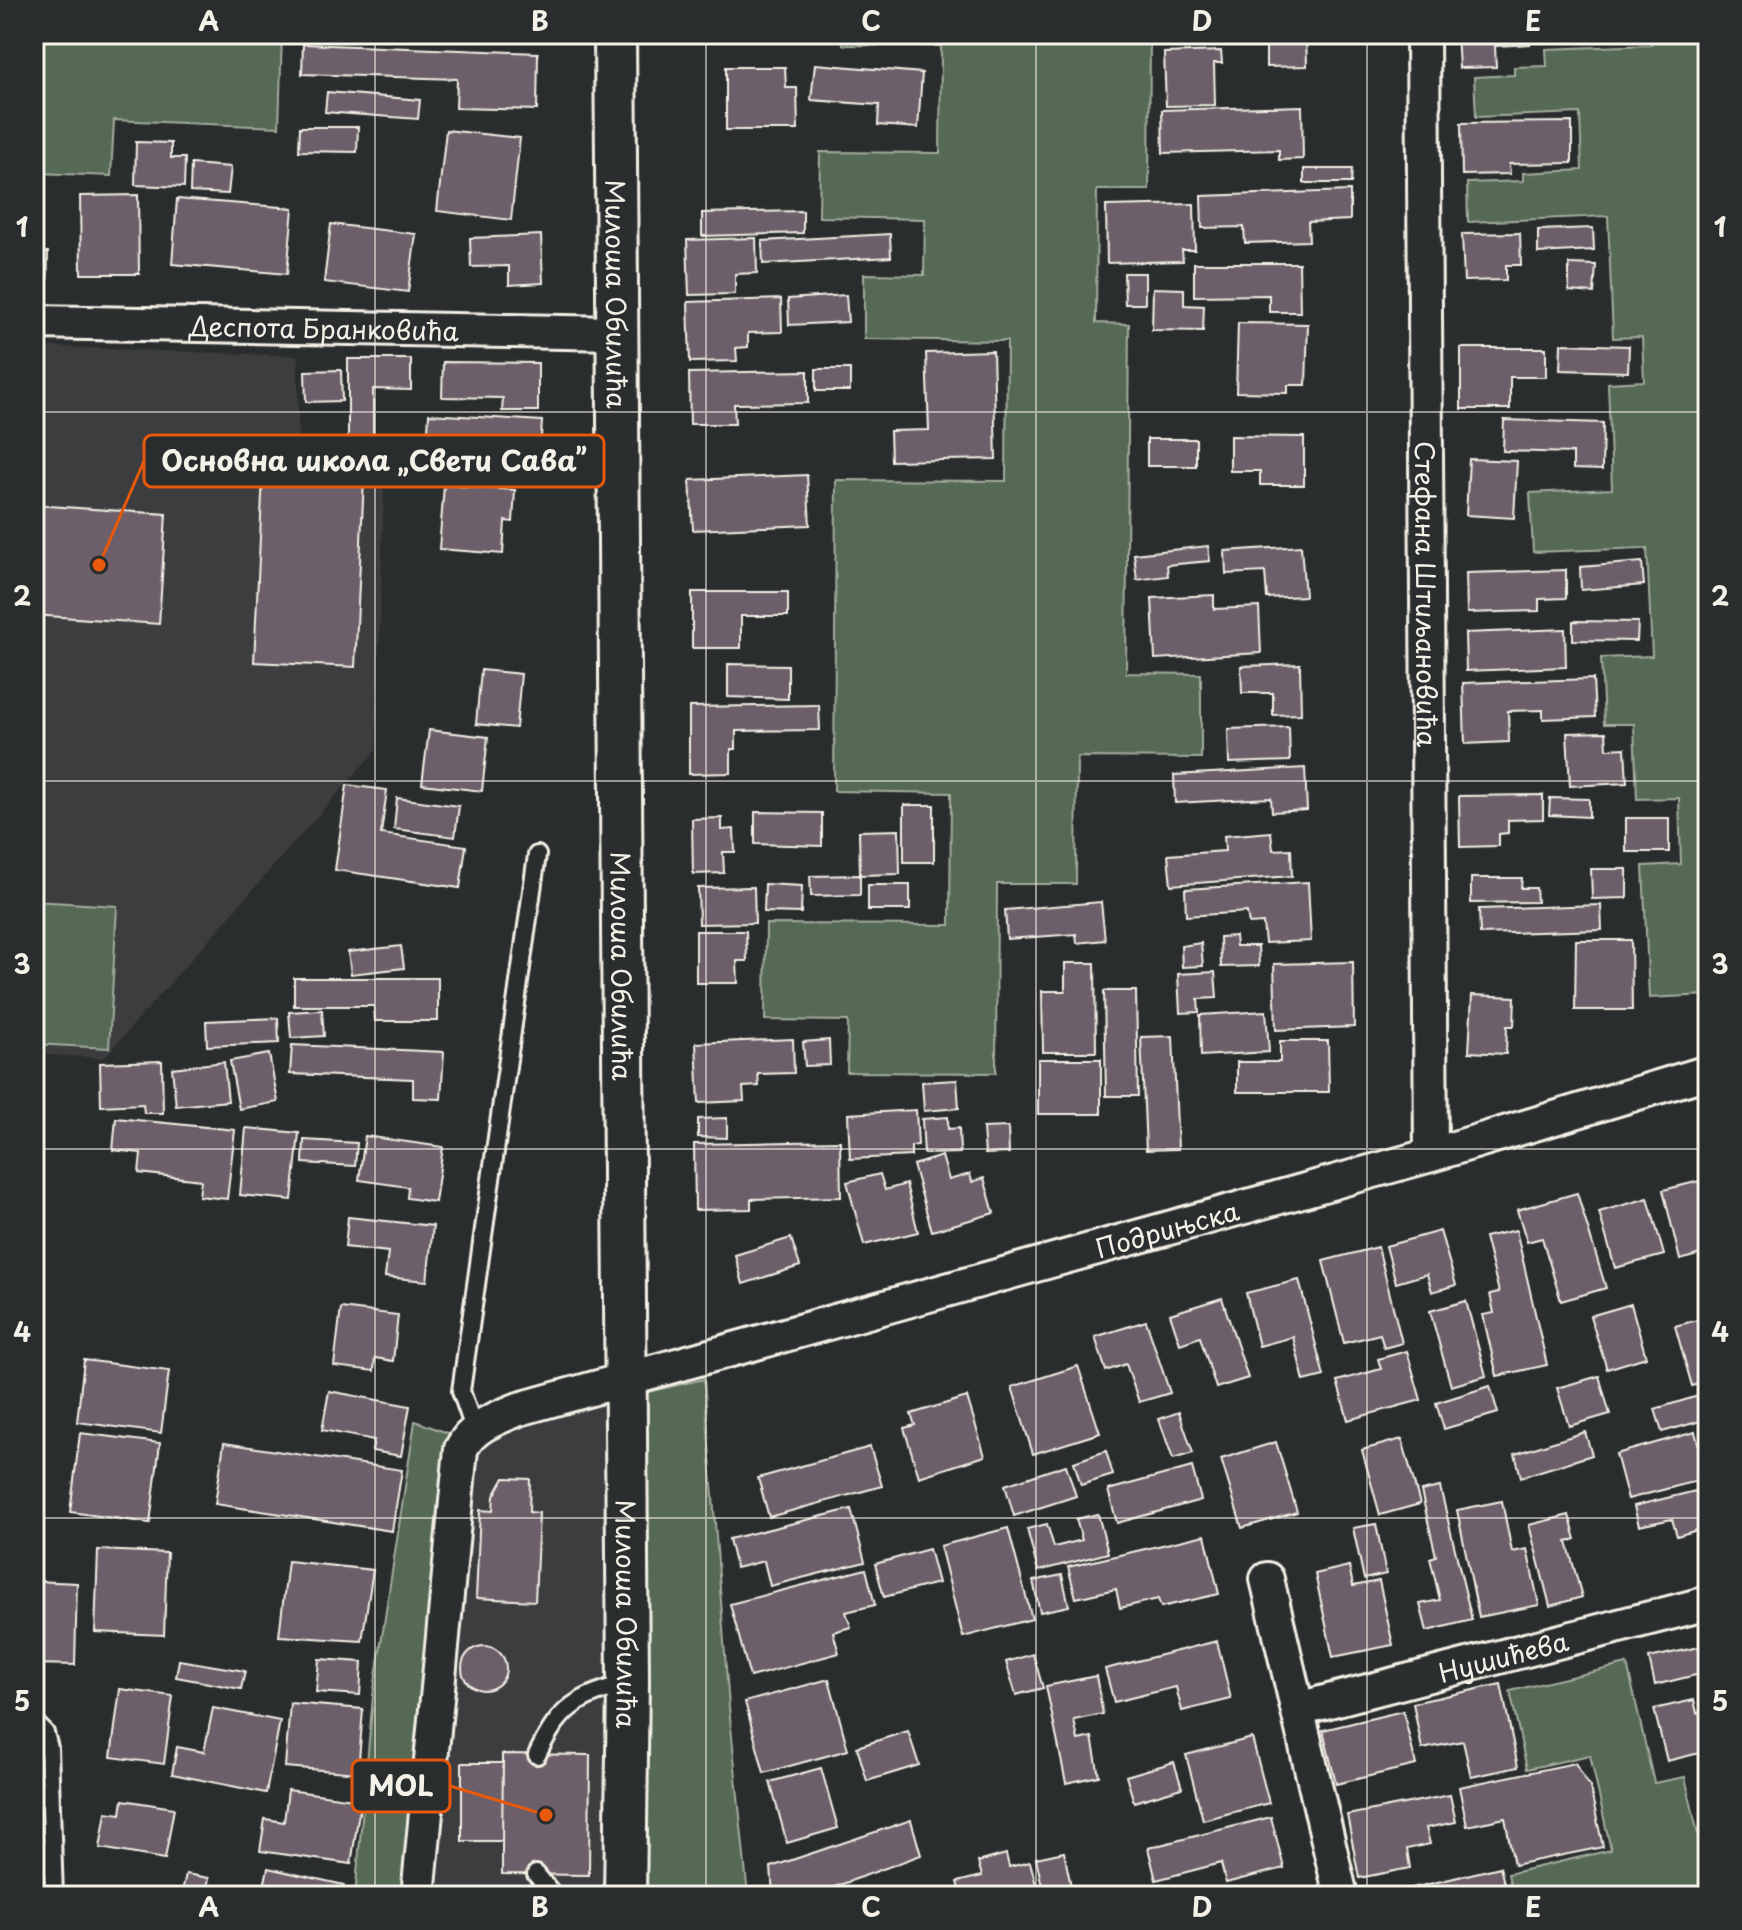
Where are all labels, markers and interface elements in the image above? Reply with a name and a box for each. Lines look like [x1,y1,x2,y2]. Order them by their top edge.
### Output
text: A [199,1,219,40]
text: B [531,1,549,40]
text: C [861,1,881,40]
text: D [1192,1,1212,40]
text: E [1525,1,1541,40]
street label: Милоша Обилића [597,179,637,409]
text: 1 [16,207,28,246]
text: 1 [1714,207,1726,246]
street label: Деспота Бранковића [188,305,460,350]
callout: Основна школа „Свети Сава” [144,435,604,487]
text: Основна школа „Свети Сава” [161,438,587,481]
street label: Стефана Штиљановића [1406,441,1448,748]
text: 2 [13,576,31,615]
text: 2 [1711,576,1729,615]
street label: Милоша Обилића [602,851,643,1081]
text: 3 [13,944,31,983]
text: 3 [1711,944,1729,983]
street label: Подрињска [1091,1190,1244,1267]
text: 4 [13,1312,31,1351]
text: 4 [1711,1312,1729,1351]
street label: Милоша Обилића [607,1499,648,1729]
street label: Нушићева [1434,1620,1573,1691]
text: 5 [14,1681,30,1720]
text: 5 [1712,1681,1728,1720]
callout: MOL [352,1760,450,1812]
text: MOL [368,1763,434,1806]
text: A [199,1887,219,1926]
text: B [531,1887,549,1926]
text: C [861,1887,881,1926]
text: D [1192,1887,1212,1926]
text: E [1525,1887,1541,1926]

